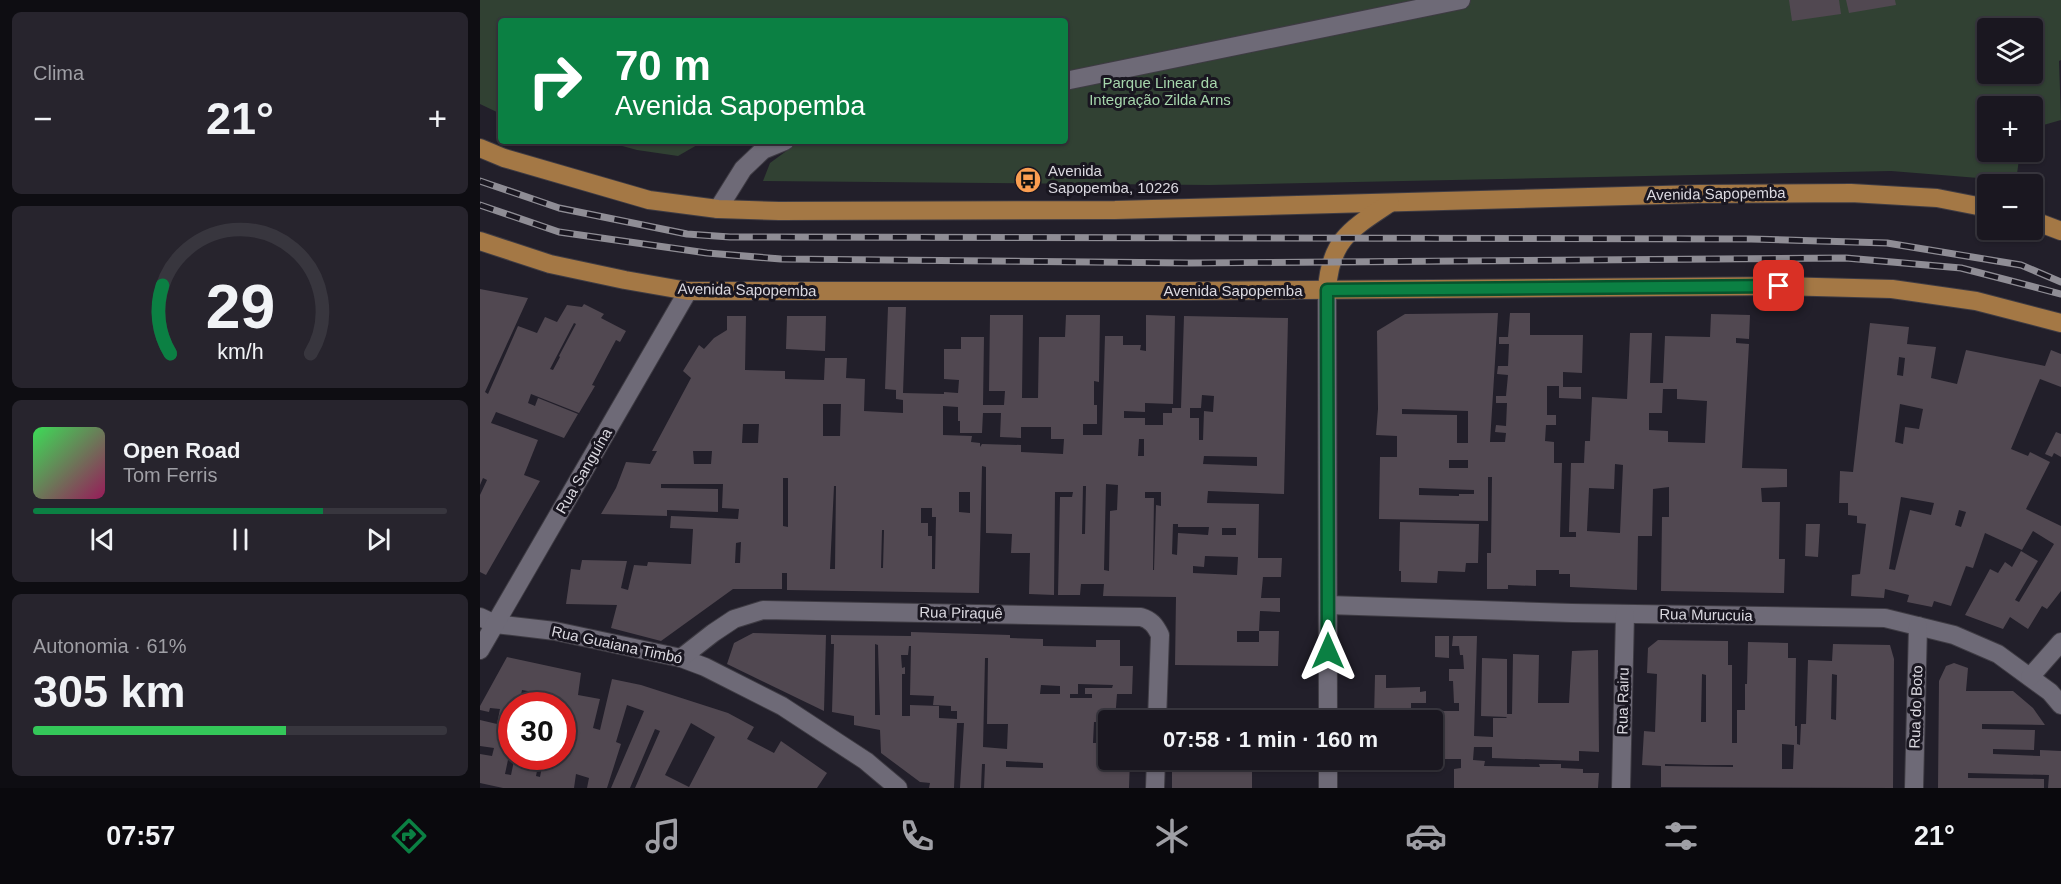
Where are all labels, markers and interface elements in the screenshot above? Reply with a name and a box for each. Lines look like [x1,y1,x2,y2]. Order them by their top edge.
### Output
map controls [1977,18,2043,240]
button: layers [1977,18,2043,84]
icon: right [516,42,594,120]
text: 70 m [615,42,711,89]
text: Clima [33,62,84,84]
park label: Parque Linear da Integração Zilda Arns [1089,74,1231,108]
text: Avenida Sapopemba [615,91,865,121]
text: 21° [206,93,274,144]
button: + [1977,96,2043,162]
text: − [33,100,52,137]
text: + [428,100,447,137]
place label: Avenida Sapopemba, 10226 [1048,162,1179,196]
bus stop icon: Avenida Sapopemba, 10226 [1013,165,1043,195]
button: − [1977,174,2043,240]
street label: Avenida Sapopemba [1646,184,1786,203]
pin [1753,260,1804,311]
icon: arrive [1762,269,1795,302]
text: 29 [205,272,275,341]
street label: Avenida Sapopemba [677,280,817,299]
street label: Avenida Sapopemba [1164,282,1303,299]
text: km/h [217,340,263,364]
street label: Rua Sanguína [552,424,615,517]
text: Open Road [123,438,240,463]
text: Tom Ferris [123,464,217,486]
icon: previous [86,523,119,556]
icon: pause [224,523,257,556]
icon: next [362,523,395,556]
street label: Rua Piraquê [919,603,1003,622]
street label: Rua Murucuia [1659,605,1753,624]
position arrow [1296,619,1360,683]
street label: Rua Guaiana Timbó [550,622,684,667]
text: Autonomia · 61% [33,635,186,657]
street label: Rua do Boto [1906,665,1925,749]
text: 305 km [33,666,186,717]
street label: Rua Rairu [1613,667,1632,735]
speed limit sign: 30 [498,692,576,770]
text: 07:58 · 1 min · 160 m [1163,727,1378,752]
icon: directions [388,815,430,857]
icon: music [642,815,684,857]
icon: phone [896,815,938,857]
icon: climate [1151,815,1193,857]
icon: car [1405,815,1447,857]
icon: filters [1660,815,1702,857]
text: 07:57 [106,821,175,851]
text: 21° [1914,821,1955,851]

